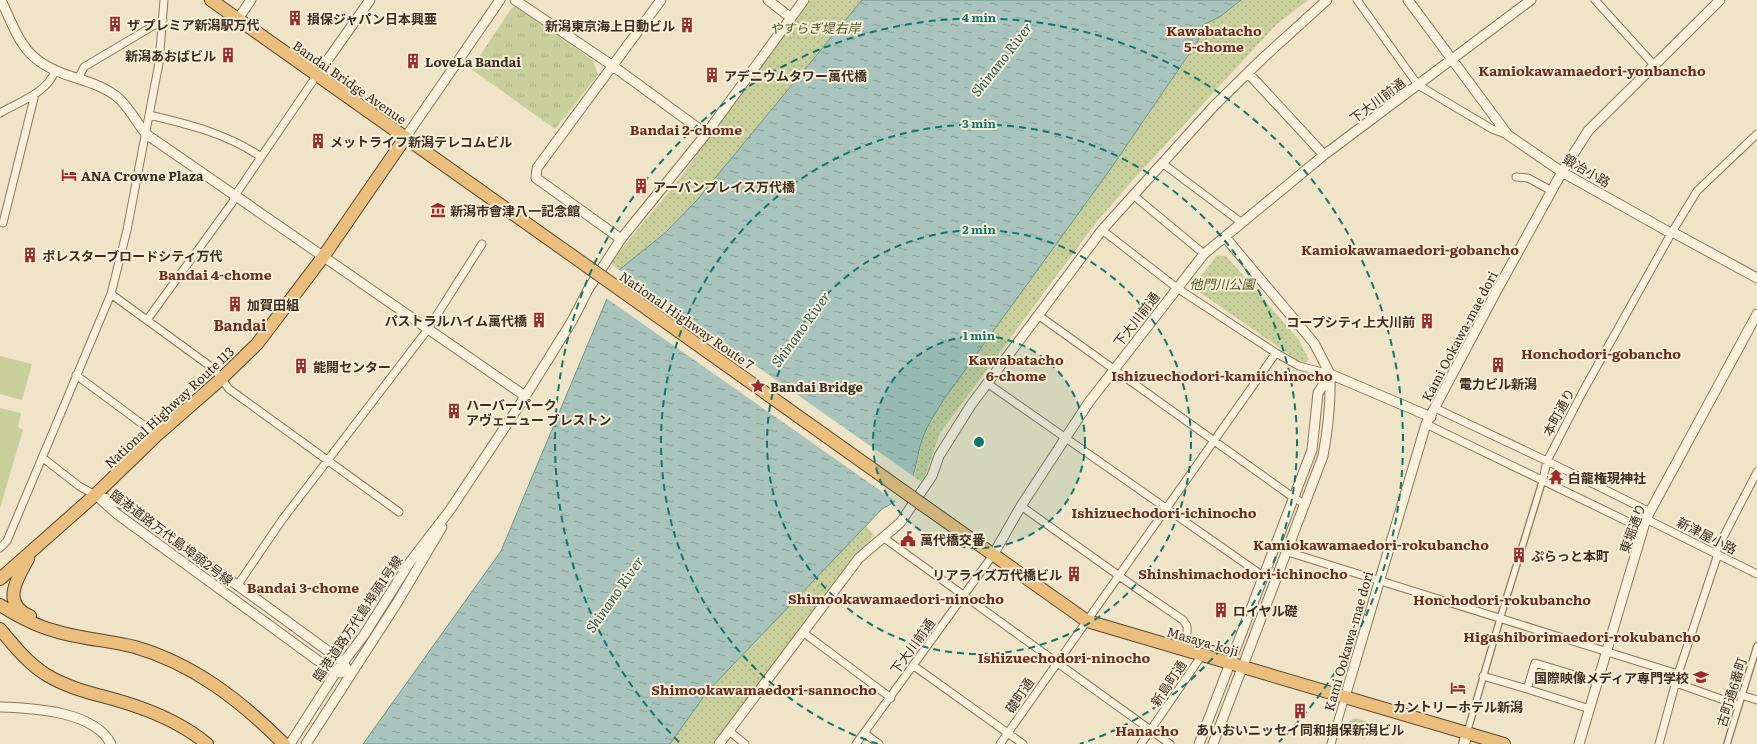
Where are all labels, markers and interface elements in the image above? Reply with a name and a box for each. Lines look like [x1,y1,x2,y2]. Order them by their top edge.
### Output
text: 4 min [962,8,997,26]
building icon: 損保ジャパン日本興亜 [286,9,304,27]
place label: 損保ジャパン日本興亜 [307,9,437,28]
building icon: ザ プレミア新潟駅万代 [106,15,124,33]
place label: ザ プレミア新潟駅万代 [127,15,260,34]
place label: 新潟東京海上日動ビル [545,16,675,35]
building icon: 新潟東京海上日動ビル [678,16,696,34]
water label: Shinano River [966,17,1037,100]
park label: やすらぎ堤右岸 [769,18,862,37]
district label: Kawabatacho 5-chome [1166,20,1262,56]
street label: Bandai Bridge Avenue [289,36,411,129]
place label: 新潟あおばビル [125,46,216,65]
building icon: 新潟あおばビル [219,46,237,64]
building icon: LoveLa Bandai [404,52,422,70]
place label: LoveLa Bandai [425,52,521,71]
district label: Kamiokawamaedori-yonbancho [1478,60,1706,80]
building icon: アデニウムタワー萬代橋 [703,66,721,84]
place label: アデニウムタワー萬代橋 [724,66,867,85]
street label: 下大川前通 [1345,73,1409,127]
text: 3 min [962,114,997,132]
district label: Bandai 2-chome [630,119,742,139]
building icon: メットライフ新潟テレコムビル [309,132,327,150]
place label: メットライフ新潟テレコムビル [330,132,512,151]
street label: 鍛冶小路 [1560,149,1614,191]
hotel icon: ANA Crowne Plaza [60,166,78,184]
place label: ANA Crowne Plaza [81,166,204,185]
building icon: アーバンプレイス万代橋 [632,177,650,195]
place label: アーバンプレイス万代橋 [653,177,795,196]
museum icon: 新潟市會津八一記念館 [429,201,447,219]
place label: 新潟市會津八一記念館 [450,201,580,220]
text: 2 min [962,220,996,238]
district label: Kamiokawamaedori-gobancho [1301,239,1519,259]
building icon: ポレスターブロードシティ万代 [21,246,39,264]
place label: ポレスターブロードシティ万代 [42,246,222,265]
district label: Bandai 4-chome [158,264,272,284]
street label: National Highway Route 7 [616,266,758,374]
street label: Kami Ookawa-mae dori [1417,267,1502,405]
park label: 他門川公園 [1189,274,1256,293]
water label: Shinano River [766,287,835,371]
street label: 下大川前通 [1109,288,1163,350]
building icon: 加賀田組 [226,295,244,313]
place label: 加賀田組 [247,295,299,314]
place label: パストラルハイム萬代橋 [385,311,527,330]
building icon: パストラルハイム萬代橋 [530,311,548,329]
place label: コープシティ上大川前 [1287,312,1415,331]
building icon: コープシティ上大川前 [1418,312,1436,330]
district label: Bandai [213,313,267,336]
text: 1 min [963,326,996,344]
street label: National Highway Route 113 [100,342,238,472]
district label: Honchodori-gobancho [1521,343,1681,363]
district label: Kawabatacho 6-chome [968,349,1064,385]
building icon: 電力ビル新潟 [1489,356,1507,374]
building icon: 能開センター [292,357,310,375]
place label: 能開センター [313,357,391,376]
district label: Ishizuechodori-kamiichinocho [1111,365,1333,385]
place label: 電力ビル新潟 [1459,374,1537,393]
place icon: Bandai Bridge [749,377,767,395]
place label: Bandai Bridge [770,377,863,396]
street label: 本町通り [1537,385,1579,439]
place label: ハーバーパーク アヴェニュー ブレストン [466,395,612,429]
building icon: ハーバーパーク アヴェニュー ブレストン [445,402,463,420]
centre of rings [972,435,986,449]
temple icon: 白龍権現神社 [1547,468,1565,486]
place label: 白龍権現神社 [1568,468,1646,487]
street label: 臨港道路万代島埠頭2号線 [107,484,237,590]
street label: 東堀通り [1614,500,1650,556]
district label: Ishizuechodori-ichinocho [1071,502,1257,522]
street label: 新津屋小路 [1674,512,1740,558]
public building icon: 萬代橋交番 [899,530,917,548]
place label: 萬代橋交番 [920,530,985,549]
district label: Kamiokawamaedori-rokubancho [1253,534,1489,554]
building icon: ぷらっと本町 [1510,546,1528,564]
place label: ぷらっと本町 [1531,546,1609,565]
street label: 臨港道路万代島埠頭1号線 [308,551,406,685]
water label: Shinano River [580,551,648,636]
district label: Shinshimachodori-ichinocho [1138,563,1348,583]
place label: リアライズ万代橋ビル [932,565,1062,584]
building icon: リアライズ万代橋ビル [1065,565,1083,583]
street label: Kami Ookawa-mae dori [1319,568,1377,713]
district label: Bandai 3-chome [247,577,359,597]
district label: Shimookawamaedori-ninocho [788,588,1004,608]
district label: Honchodori-rokubancho [1413,589,1591,609]
building icon: ロイヤル礎 [1212,601,1230,619]
place label: ロイヤル礎 [1233,601,1298,620]
street label: 下大川前通 [885,614,939,678]
street label: Masaya-koji [1165,622,1242,661]
district label: Higashiborimaedori-rokubancho [1463,626,1701,646]
district label: Ishizuechodori-ninocho [978,647,1151,667]
street label: 古町通6番町 [1711,655,1751,729]
street label: 新島町通 [1146,656,1190,710]
place label: 国際映像メディア専門学校 [1534,668,1689,687]
school or university icon: 国際映像メディア専門学校 [1692,668,1710,686]
street label: 礎町通 [1000,674,1038,716]
district label: Shimookawamaedori-sannocho [651,679,877,699]
hotel icon: カントリーホテル新潟 [1449,679,1467,697]
place label: カントリーホテル新潟 [1393,697,1523,716]
building icon: あいおいニッセイ同和損保新潟ビル [1291,702,1309,720]
district label: Hanacho [1115,720,1179,740]
place label: あいおいニッセイ同和損保新潟ビル [1196,720,1404,739]

